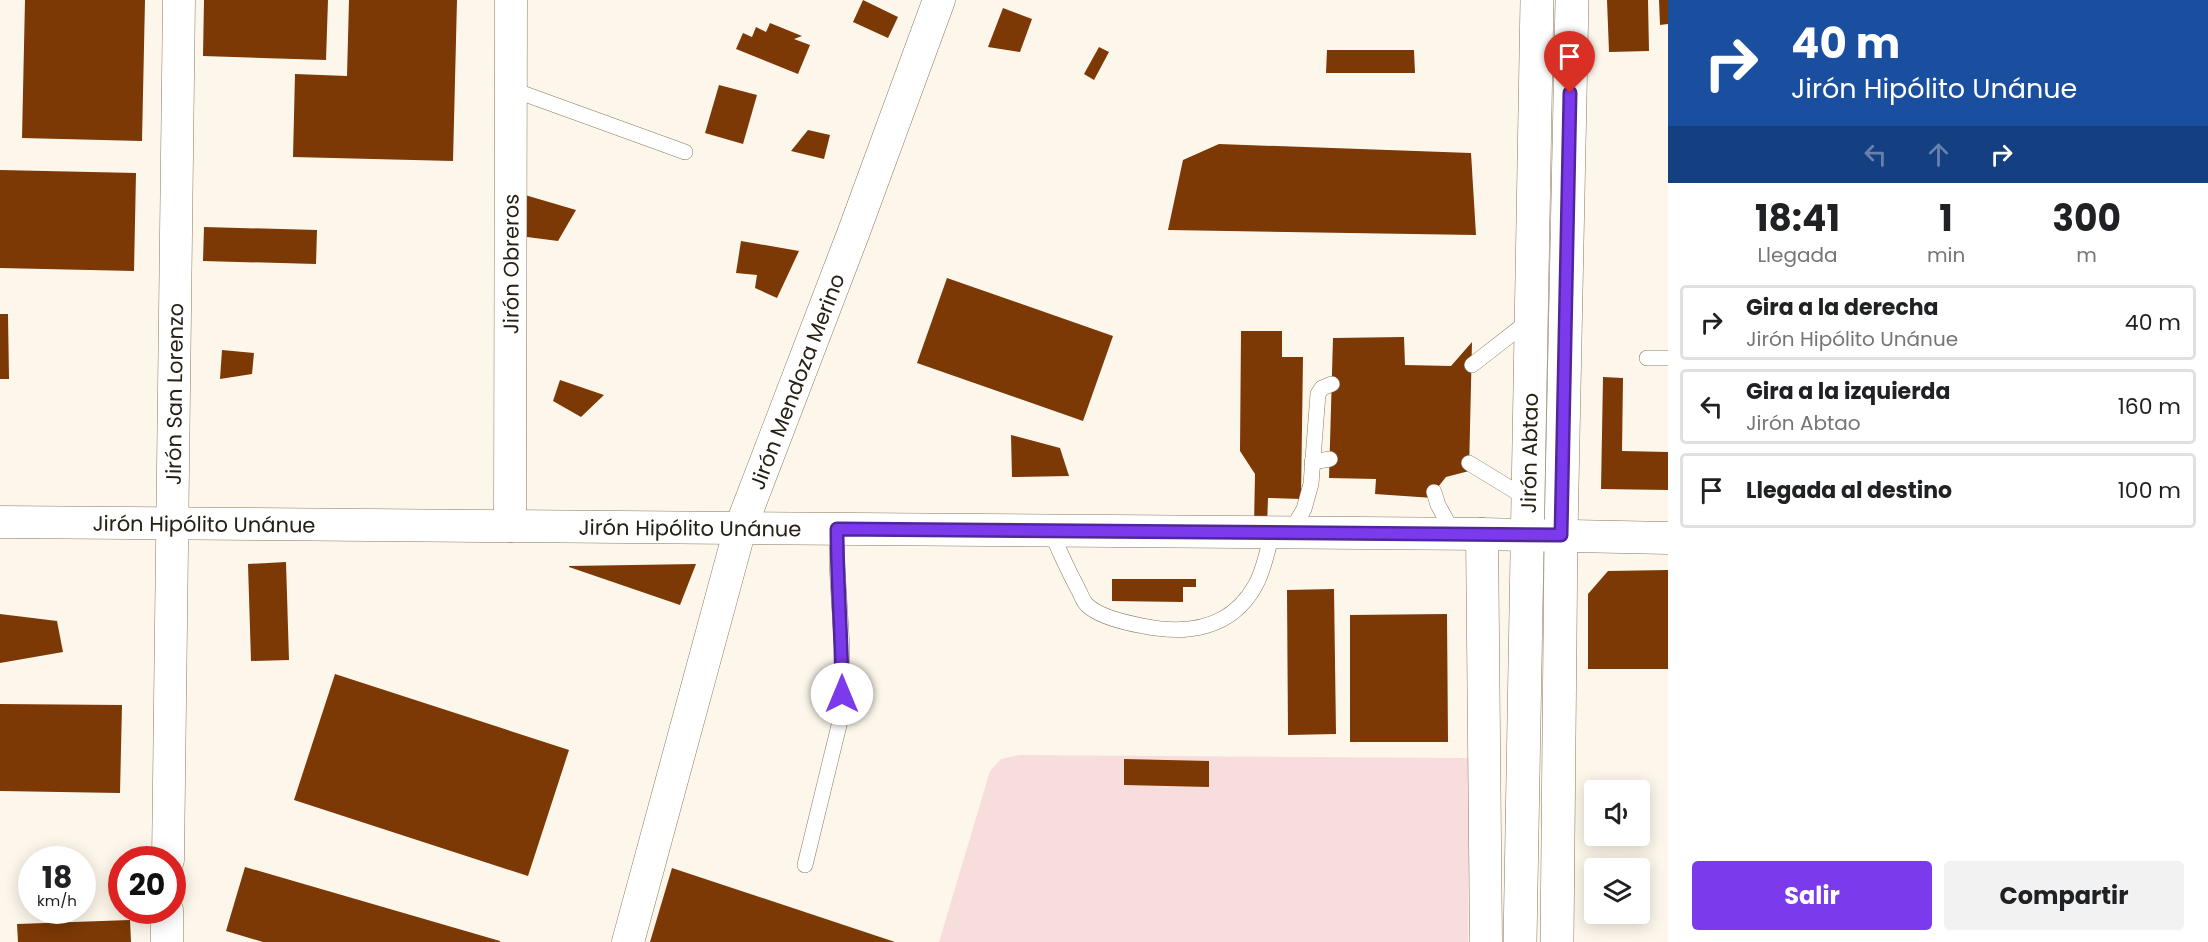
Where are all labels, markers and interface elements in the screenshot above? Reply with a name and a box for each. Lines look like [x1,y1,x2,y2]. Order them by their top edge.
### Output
text: 40 m [1791,14,1900,73]
icon: right [1692,24,1770,102]
pin [1544,31,1595,93]
icon: arrive [1553,40,1586,73]
text: Jirón Hipólito Unánue [1791,70,2077,107]
icon: left [1859,138,1892,171]
icon: ahead [1922,138,1955,171]
icon: right [1985,138,2018,171]
text: 18:41 [1755,193,1840,244]
text: 1 [1939,193,1953,244]
text: 300 [2052,193,2121,244]
street label: Jirón Obreros [496,194,525,334]
text: Llegada [1757,241,1838,269]
text: min [1927,241,1965,269]
text: m [2076,241,2097,269]
street label: Jirón Mendoza Merino [742,269,851,494]
text: Gira a la derecha [1746,292,1939,323]
street label: Jirón San Lorenzo [158,303,190,485]
icon: right [1695,306,1728,339]
text: 40 m [2125,307,2181,338]
text: Jirón Hipólito Unánue [1746,325,1958,353]
text: Gira a la izquierda [1746,376,1950,407]
icon: left [1695,390,1728,423]
text: 160 m [2118,391,2181,422]
street label: Jirón Abtao [1513,393,1544,514]
text: Jirón Abtao [1746,409,1861,437]
icon: arrive [1695,474,1728,507]
text: Llegada al destino [1746,475,1952,506]
text: 100 m [2118,475,2181,506]
street label: Jirón Hipólito Unánue [92,508,316,539]
street label: Jirón Hipólito Unánue [578,512,802,543]
position arrow [810,662,874,726]
map controls [1584,780,1650,924]
button: sound [1584,780,1650,846]
speed limit sign: 20 [108,846,186,924]
text: 18 [42,856,72,899]
button: layers [1584,858,1650,924]
button: Salir [1692,861,1932,930]
button: Compartir [1944,861,2184,930]
text: km/h [37,890,77,911]

